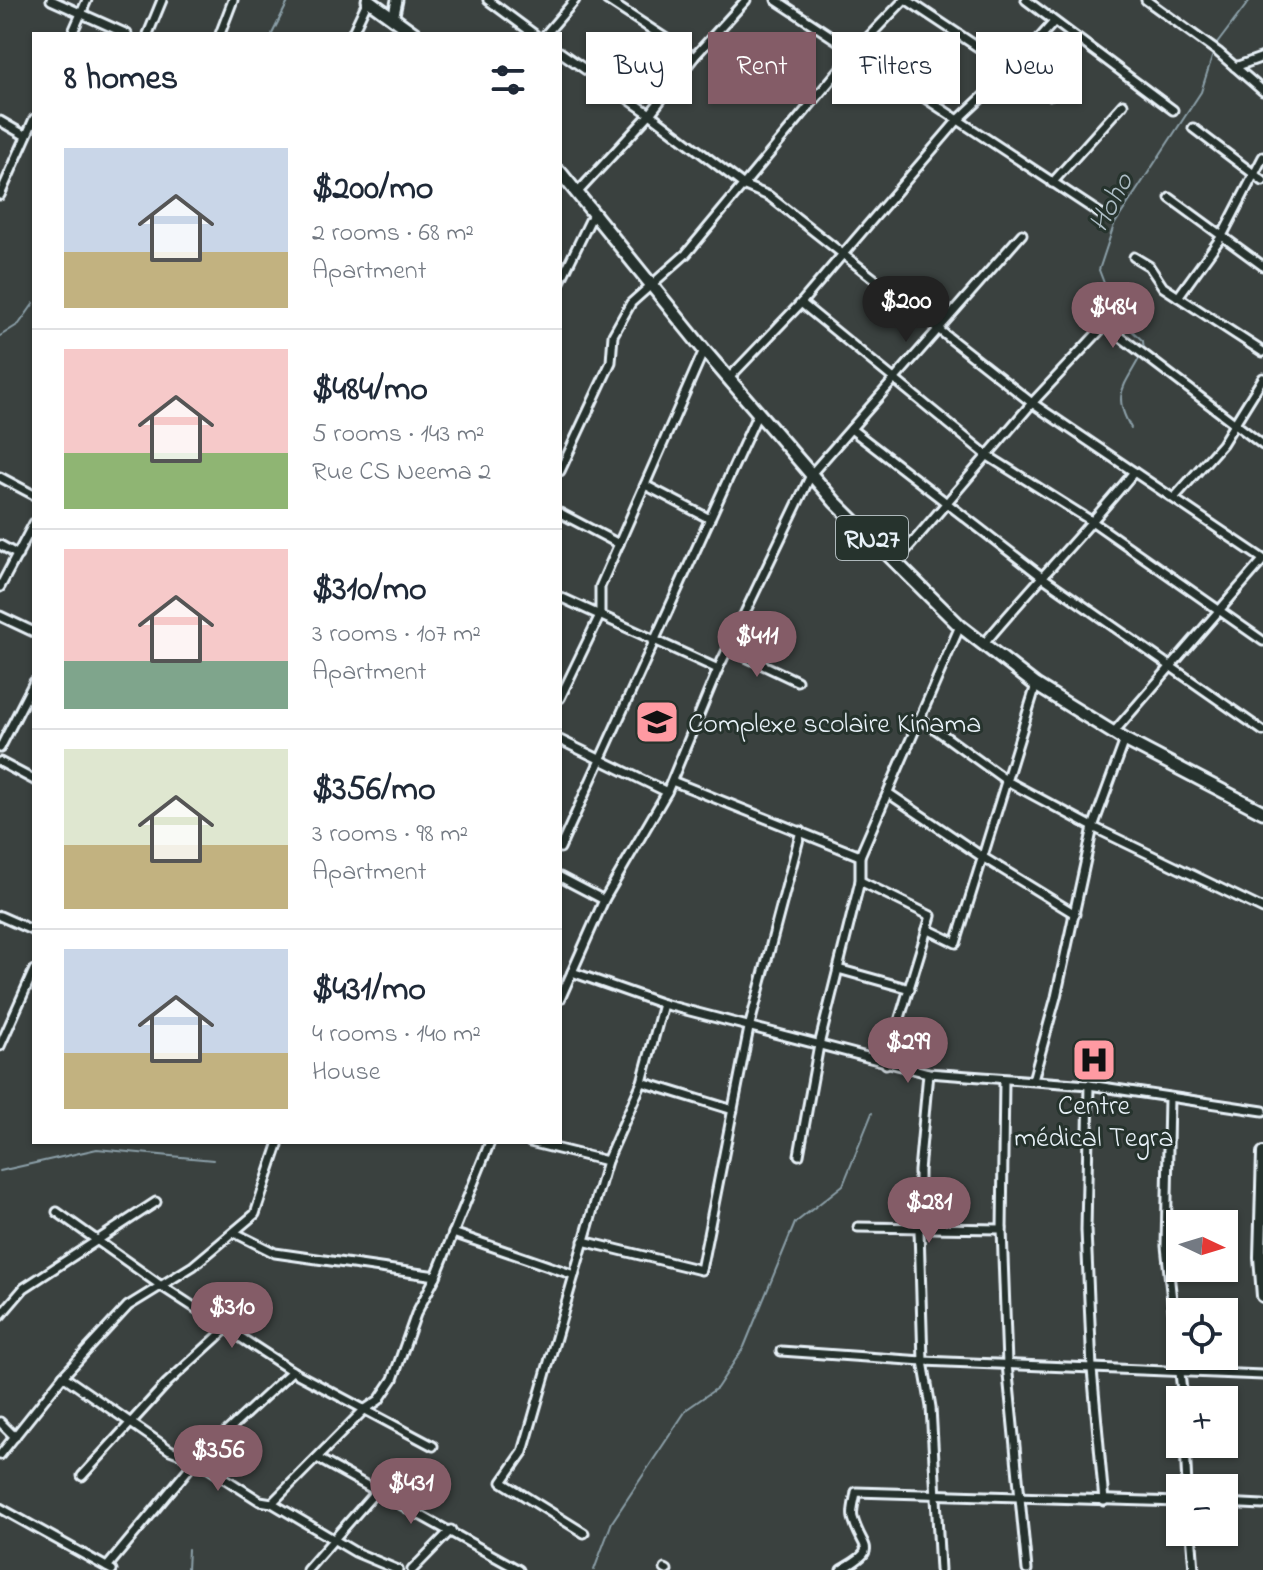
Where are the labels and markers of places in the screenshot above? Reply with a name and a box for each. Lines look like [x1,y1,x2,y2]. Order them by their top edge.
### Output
pin: $200 [859,276,953,344]
pin: $484 [1066,282,1160,350]
pin: $411 [710,611,804,679]
school or university icon: Complexe scolaire Kinama [633,698,681,746]
place label: Complexe scolaire Kinama [688,705,981,746]
pin: $299 [861,1017,955,1085]
hospital icon: Centre médical Tegra [1070,1036,1118,1084]
place label: Centre médical Tegra [1014,1087,1174,1160]
pin: $281 [882,1177,976,1245]
pin: $310 [185,1282,279,1350]
pin: $356 [171,1425,265,1493]
pin: $431 [364,1458,458,1526]

